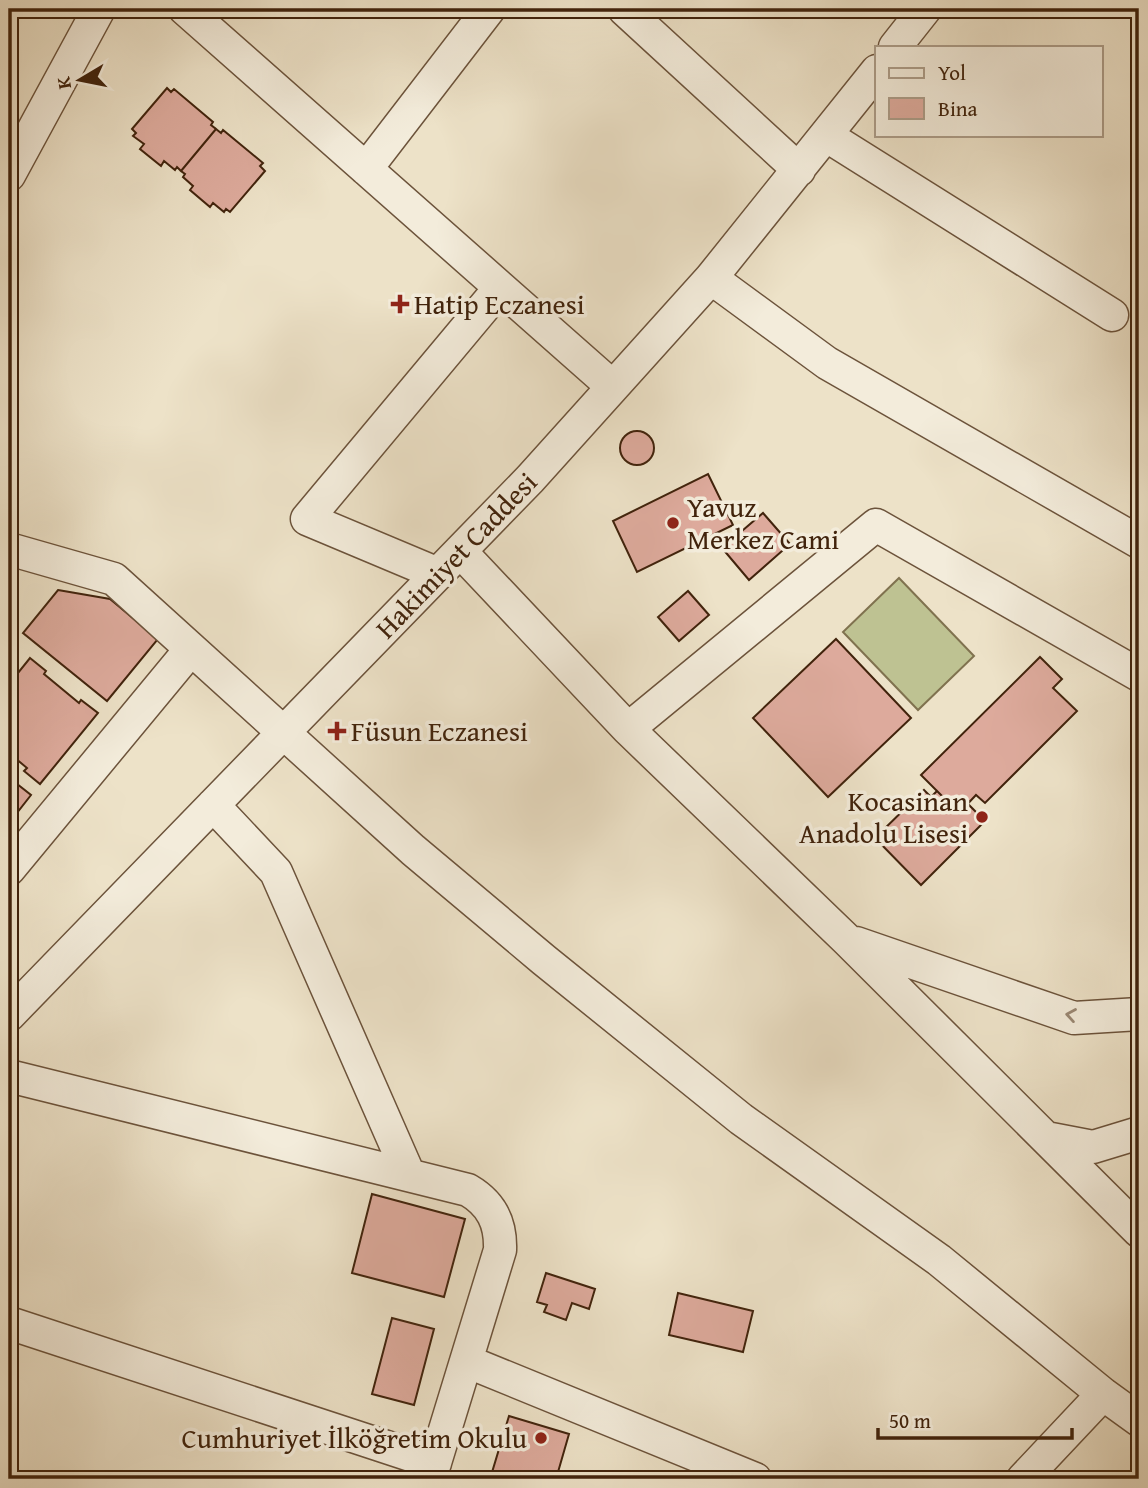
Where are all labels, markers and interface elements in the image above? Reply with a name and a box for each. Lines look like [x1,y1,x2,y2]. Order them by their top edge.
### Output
north arrow [46,46,116,116]
legend [875,46,1102,136]
text: Yol [938,57,966,88]
text: K [48,75,78,91]
text: Bina [938,93,978,124]
place label: Hatip Eczanesi [414,283,585,324]
marker: Hatip Eczanesi [392,296,408,312]
street label: Hakimiyet Caddesi [365,462,546,647]
place label: Yavuz Merkez Cami [687,486,839,559]
marker: Yavuz Merkez Cami [665,515,681,531]
place label: Füsun Eczanesi [351,710,528,751]
marker: Füsun Eczanesi [329,723,345,739]
place label: Kocasinan Anadolu Lisesi [799,780,968,853]
marker: Kocasinan Anadolu Lisesi [974,809,990,825]
one-way arrow [1066,1008,1077,1023]
scale bar [878,1397,1073,1441]
text: 50 m [889,1405,931,1436]
place label: Cumhuriyet İlköğretim Okulu [182,1417,527,1458]
marker: Cumhuriyet İlköğretim Okulu [533,1430,549,1446]

